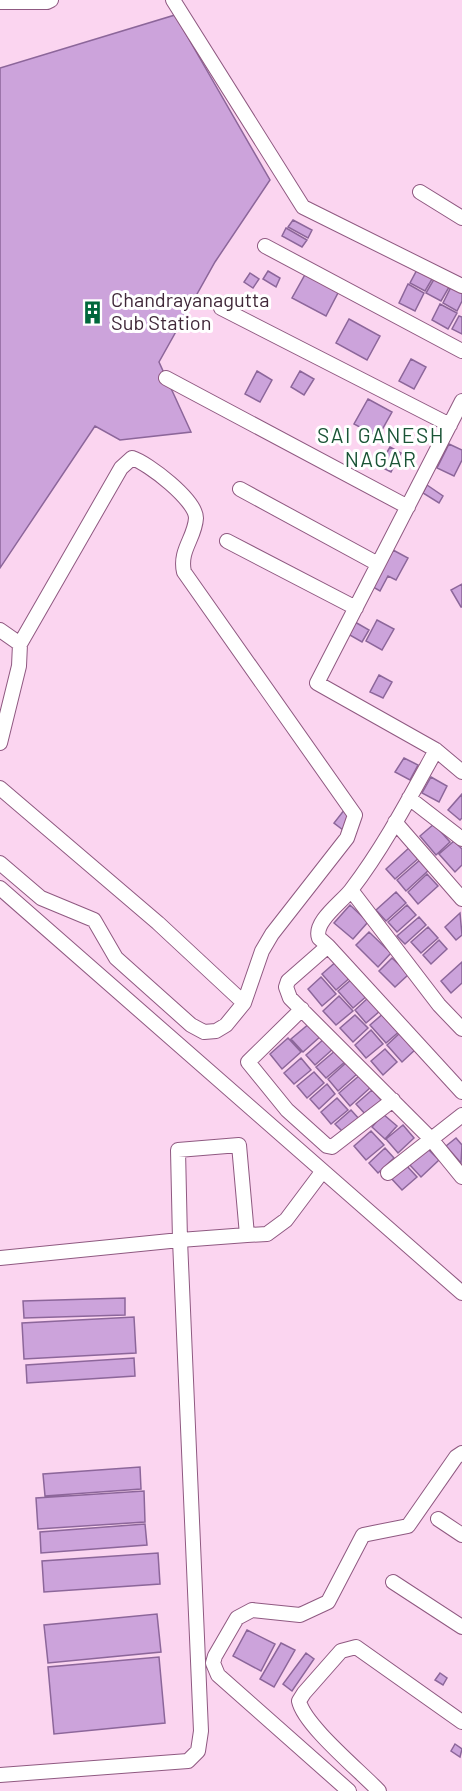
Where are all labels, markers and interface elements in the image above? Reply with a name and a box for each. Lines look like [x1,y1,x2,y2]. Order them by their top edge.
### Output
place label: Chandrayanagutta Sub Station [111,287,269,334]
building icon: Chandrayanagutta Sub Station [80,299,106,325]
district label: SAI GANESH NAGAR [317,422,445,471]

